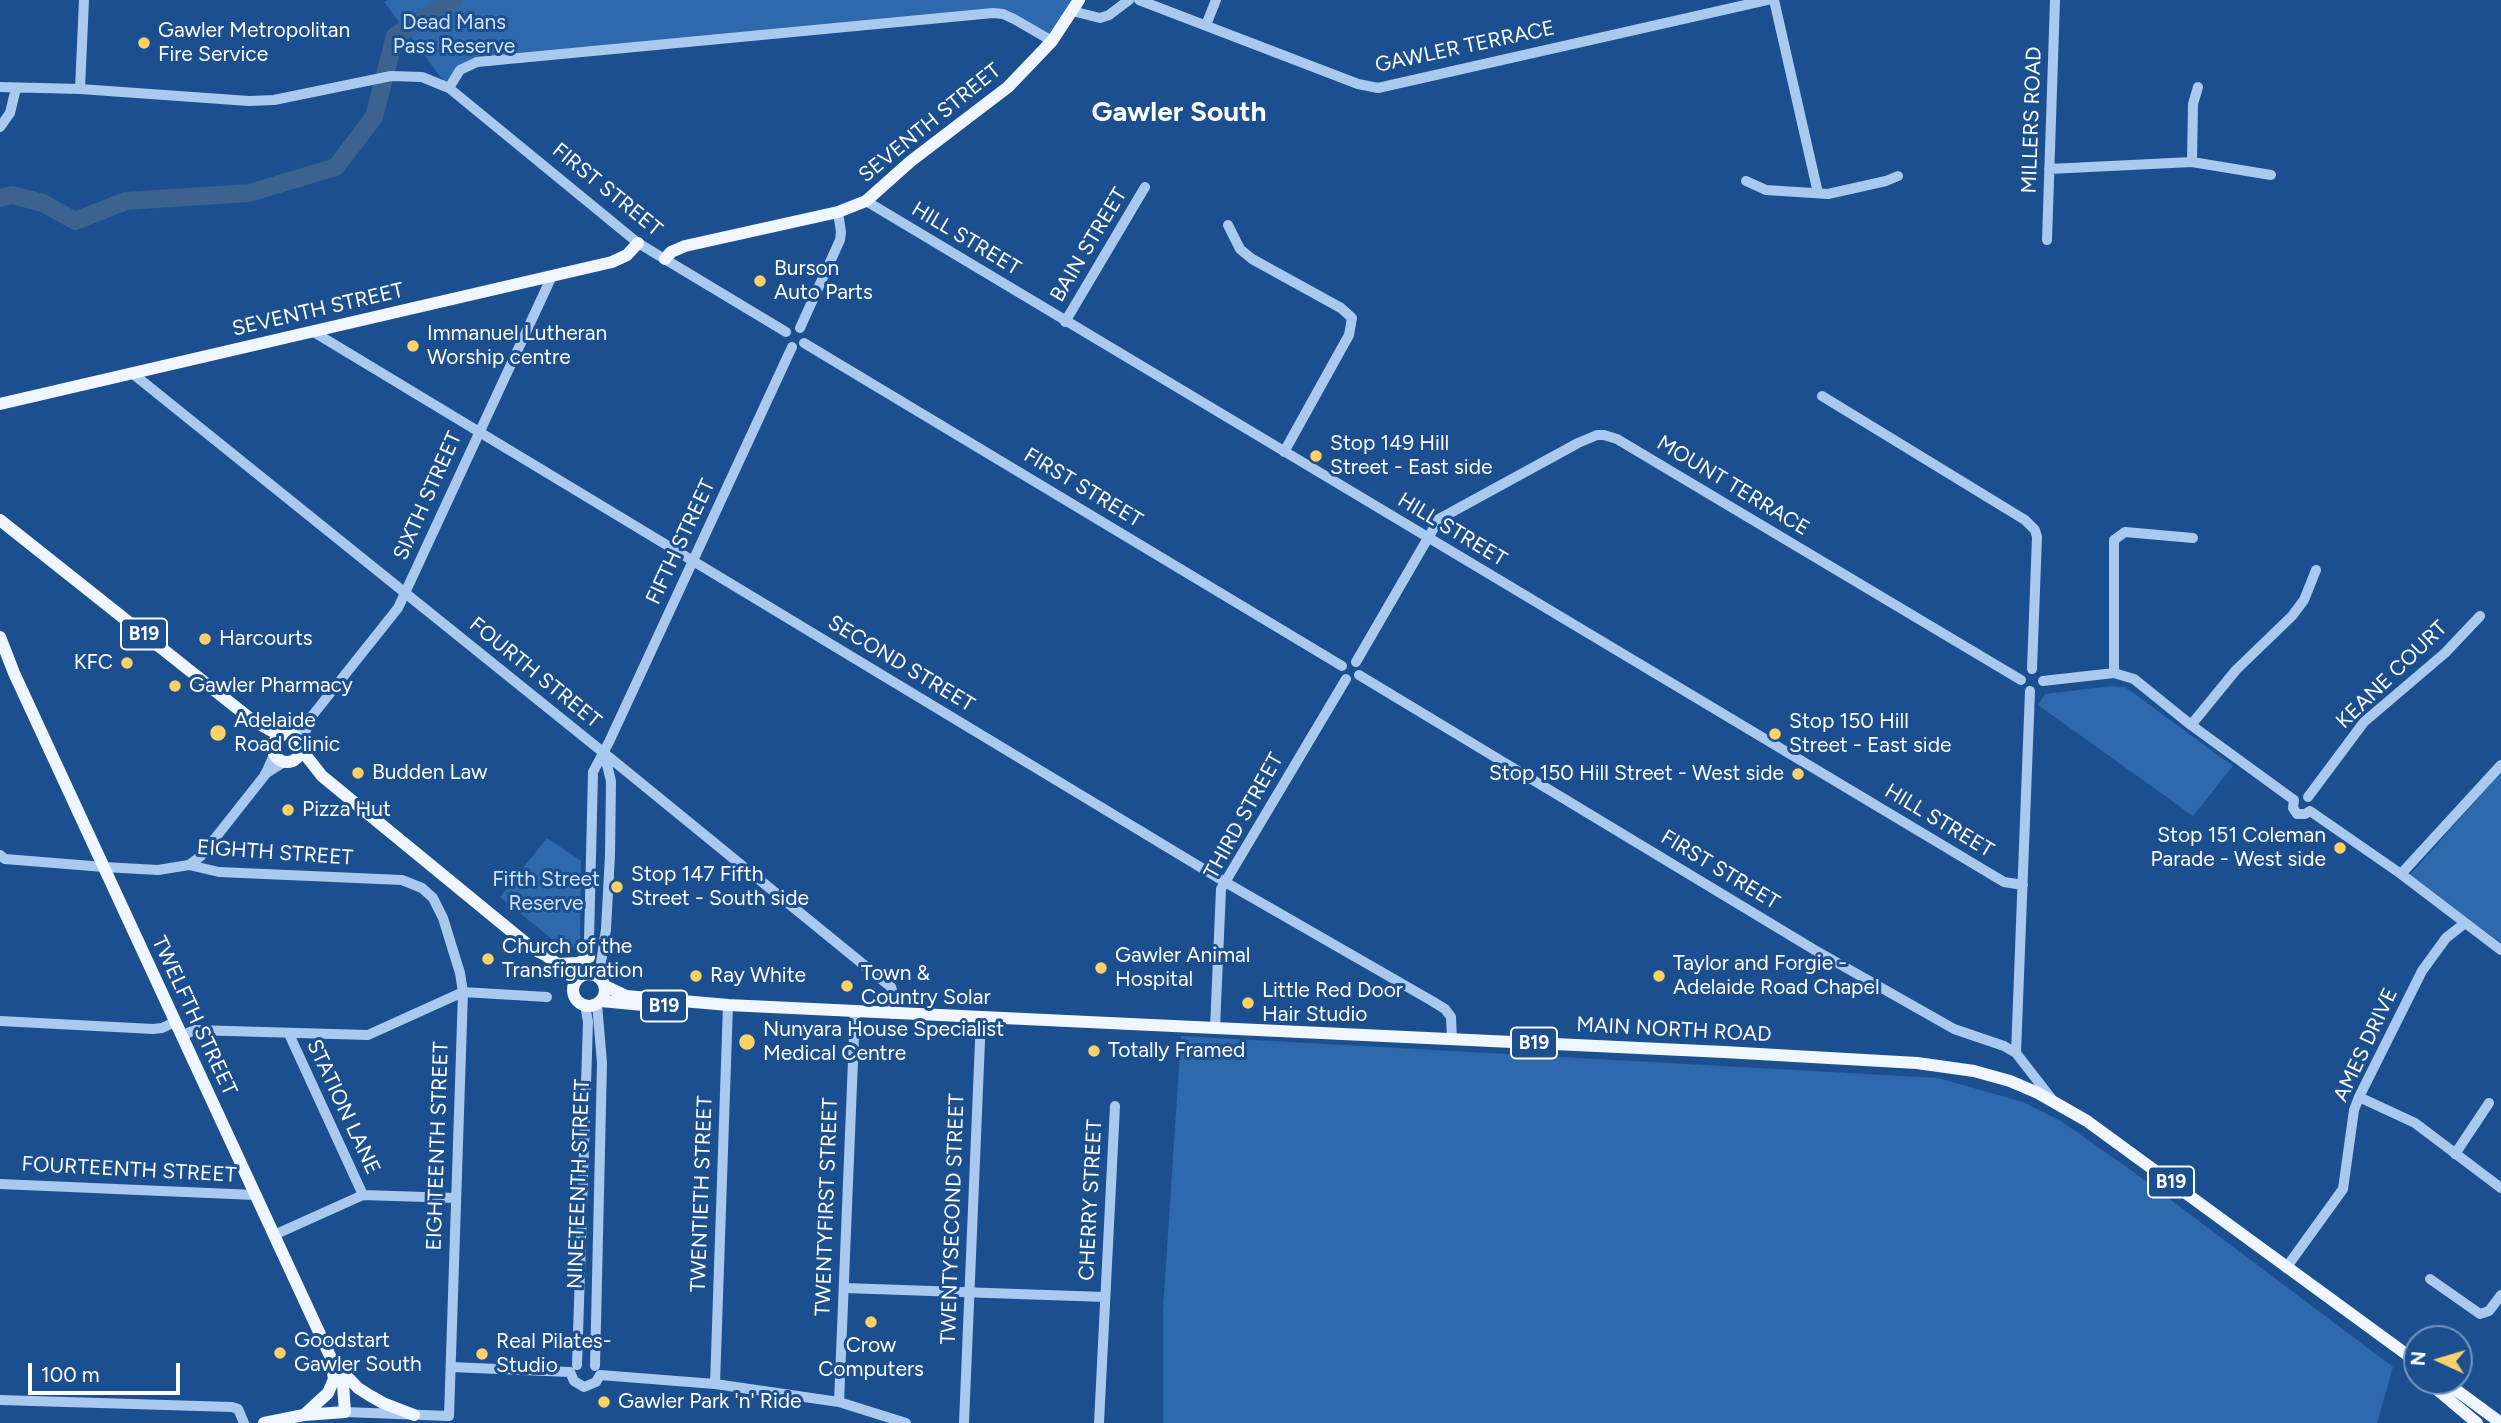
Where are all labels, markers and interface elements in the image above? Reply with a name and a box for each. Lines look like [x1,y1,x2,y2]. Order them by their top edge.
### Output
park label: Dead Mans Pass Reserve [393,10,515,60]
street label: GAWLER TERRACE [1373,16,1557,78]
place label: Gawler Metropolitan Fire Service [158,18,350,68]
marker: Gawler Metropolitan Fire Service [136,35,152,51]
street label: MILLERS ROAD [2017,46,2047,194]
street label: SEVENTH STREET [854,58,1006,188]
district label: Gawler South [1092,96,1266,130]
street label: FIRST STREET [547,138,667,242]
street label: BAIN STREET [1045,184,1133,306]
street label: HILL STREET [907,197,1025,281]
place label: Burson Auto Parts [774,256,873,306]
marker: Burson Auto Parts [752,273,768,289]
street label: SEVENTH STREET [230,278,406,342]
place label: Immanuel Lutheran Worship centre [427,321,607,371]
marker: Immanuel Lutheran Worship centre [405,338,421,354]
street label: SIXTH STREET [388,428,468,564]
street label: MOUNT TERRACE [1652,430,1814,542]
place label: Stop 149 Hill Street - East side [1330,431,1492,481]
street label: FIRST STREET [1019,443,1147,533]
marker: Stop 149 Hill Street - East side [1308,448,1324,464]
street label: FIFTH STREET [641,475,721,609]
street label: HILL STREET [1393,488,1511,572]
street label: SECOND STREET [823,610,979,718]
street label: FOURTH STREET [464,612,606,734]
street label: KEANE COURT [2331,616,2453,734]
road number: B19 [121,618,167,650]
place label: Harcourts [219,626,313,652]
marker: Harcourts [197,631,213,647]
place label: KFC [74,650,113,676]
marker: KFC [119,655,135,671]
place label: Gawler Pharmacy [189,673,353,699]
marker: Gawler Pharmacy [167,678,183,694]
place label: Adelaide Road Clinic [234,708,340,758]
place label: Stop 150 Hill Street - East side [1789,709,1951,759]
marker: Adelaide Road Clinic [208,723,228,743]
marker: Stop 150 Hill Street - East side [1767,726,1783,742]
street label: THIRD STREET [1199,749,1289,883]
place label: Budden Law [372,760,487,786]
place label: Stop 150 Hill Street - West side [1489,761,1784,787]
marker: Budden Law [350,765,366,781]
marker: Stop 150 Hill Street - West side [1790,766,1806,782]
street label: HILL STREET [1880,779,1998,863]
place label: Pizza Hut [302,797,391,823]
marker: Pizza Hut [280,802,296,818]
place label: Stop 151 Coleman Parade - West side [2151,823,2326,873]
street label: FIRST STREET [1656,825,1784,915]
street label: EIGHTH STREET [196,835,354,871]
marker: Stop 151 Coleman Parade - West side [2332,840,2348,856]
place label: Stop 147 Fifth Street - South side [631,862,809,912]
park label: Fifth Street Reserve [492,867,600,917]
marker: Stop 147 Fifth Street - South side [609,879,625,895]
street label: TWELFTH STREET [146,932,242,1100]
place label: Church of the Transfiguration [502,934,643,984]
place label: Gawler Animal Hospital [1115,943,1250,993]
marker: Church of the Transfiguration [480,951,496,967]
place label: Taylor and Forgie - Adelaide Road Chapel [1673,951,1880,1001]
marker: Gawler Animal Hospital [1093,960,1109,976]
place label: Town & Country Solar [861,961,991,1011]
place label: Ray White [710,963,806,989]
marker: Ray White [688,968,704,984]
marker: Taylor and Forgie - Adelaide Road Chapel [1651,968,1667,984]
marker: Town & Country Solar [839,978,855,994]
place label: Little Red Door Hair Studio [1262,978,1403,1028]
street label: AMES DRIVE [2329,984,2403,1106]
road number: B19 [641,990,687,1022]
marker: Little Red Door Hair Studio [1240,995,1256,1011]
street label: MAIN NORTH ROAD [1576,1012,1772,1048]
place label: Nunyara House Specialist Medical Centre [763,1017,1004,1067]
road number: B19 [1511,1028,1557,1058]
marker: Nunyara House Specialist Medical Centre [737,1032,757,1052]
street label: STATION LANE [301,1036,385,1178]
place label: Totally Framed [1108,1038,1245,1064]
street label: EIGHTEENTH STREET [422,1041,454,1251]
marker: Totally Framed [1086,1043,1102,1059]
street label: NINETEENTH STREET [563,1079,595,1289]
street label: TWENTYSECOND STREET [936,1093,970,1345]
street label: TWENTIETH STREET [686,1095,718,1293]
street label: TWENTYFIRST STREET [811,1097,843,1317]
street label: CHERRY STREET [1074,1119,1108,1281]
street label: FOURTEENTH STREET [21,1152,237,1188]
road number: B19 [2148,1166,2194,1198]
marker: Crow Computers [863,1314,879,1330]
north arrow [2403,1325,2473,1395]
place label: Goodstart Gawler South [294,1328,422,1378]
place label: Real Pilates- Studio [496,1329,611,1379]
place label: Crow Computers [818,1333,924,1383]
marker: Goodstart Gawler South [272,1345,288,1361]
marker: Real Pilates- Studio [474,1346,490,1362]
scale bar [32,1350,184,1394]
text: N [2407,1351,2431,1367]
text: 100 m [41,1362,100,1387]
place label: Gawler Park 'n' Ride [618,1389,802,1415]
marker: Gawler Park 'n' Ride [596,1394,612,1410]

